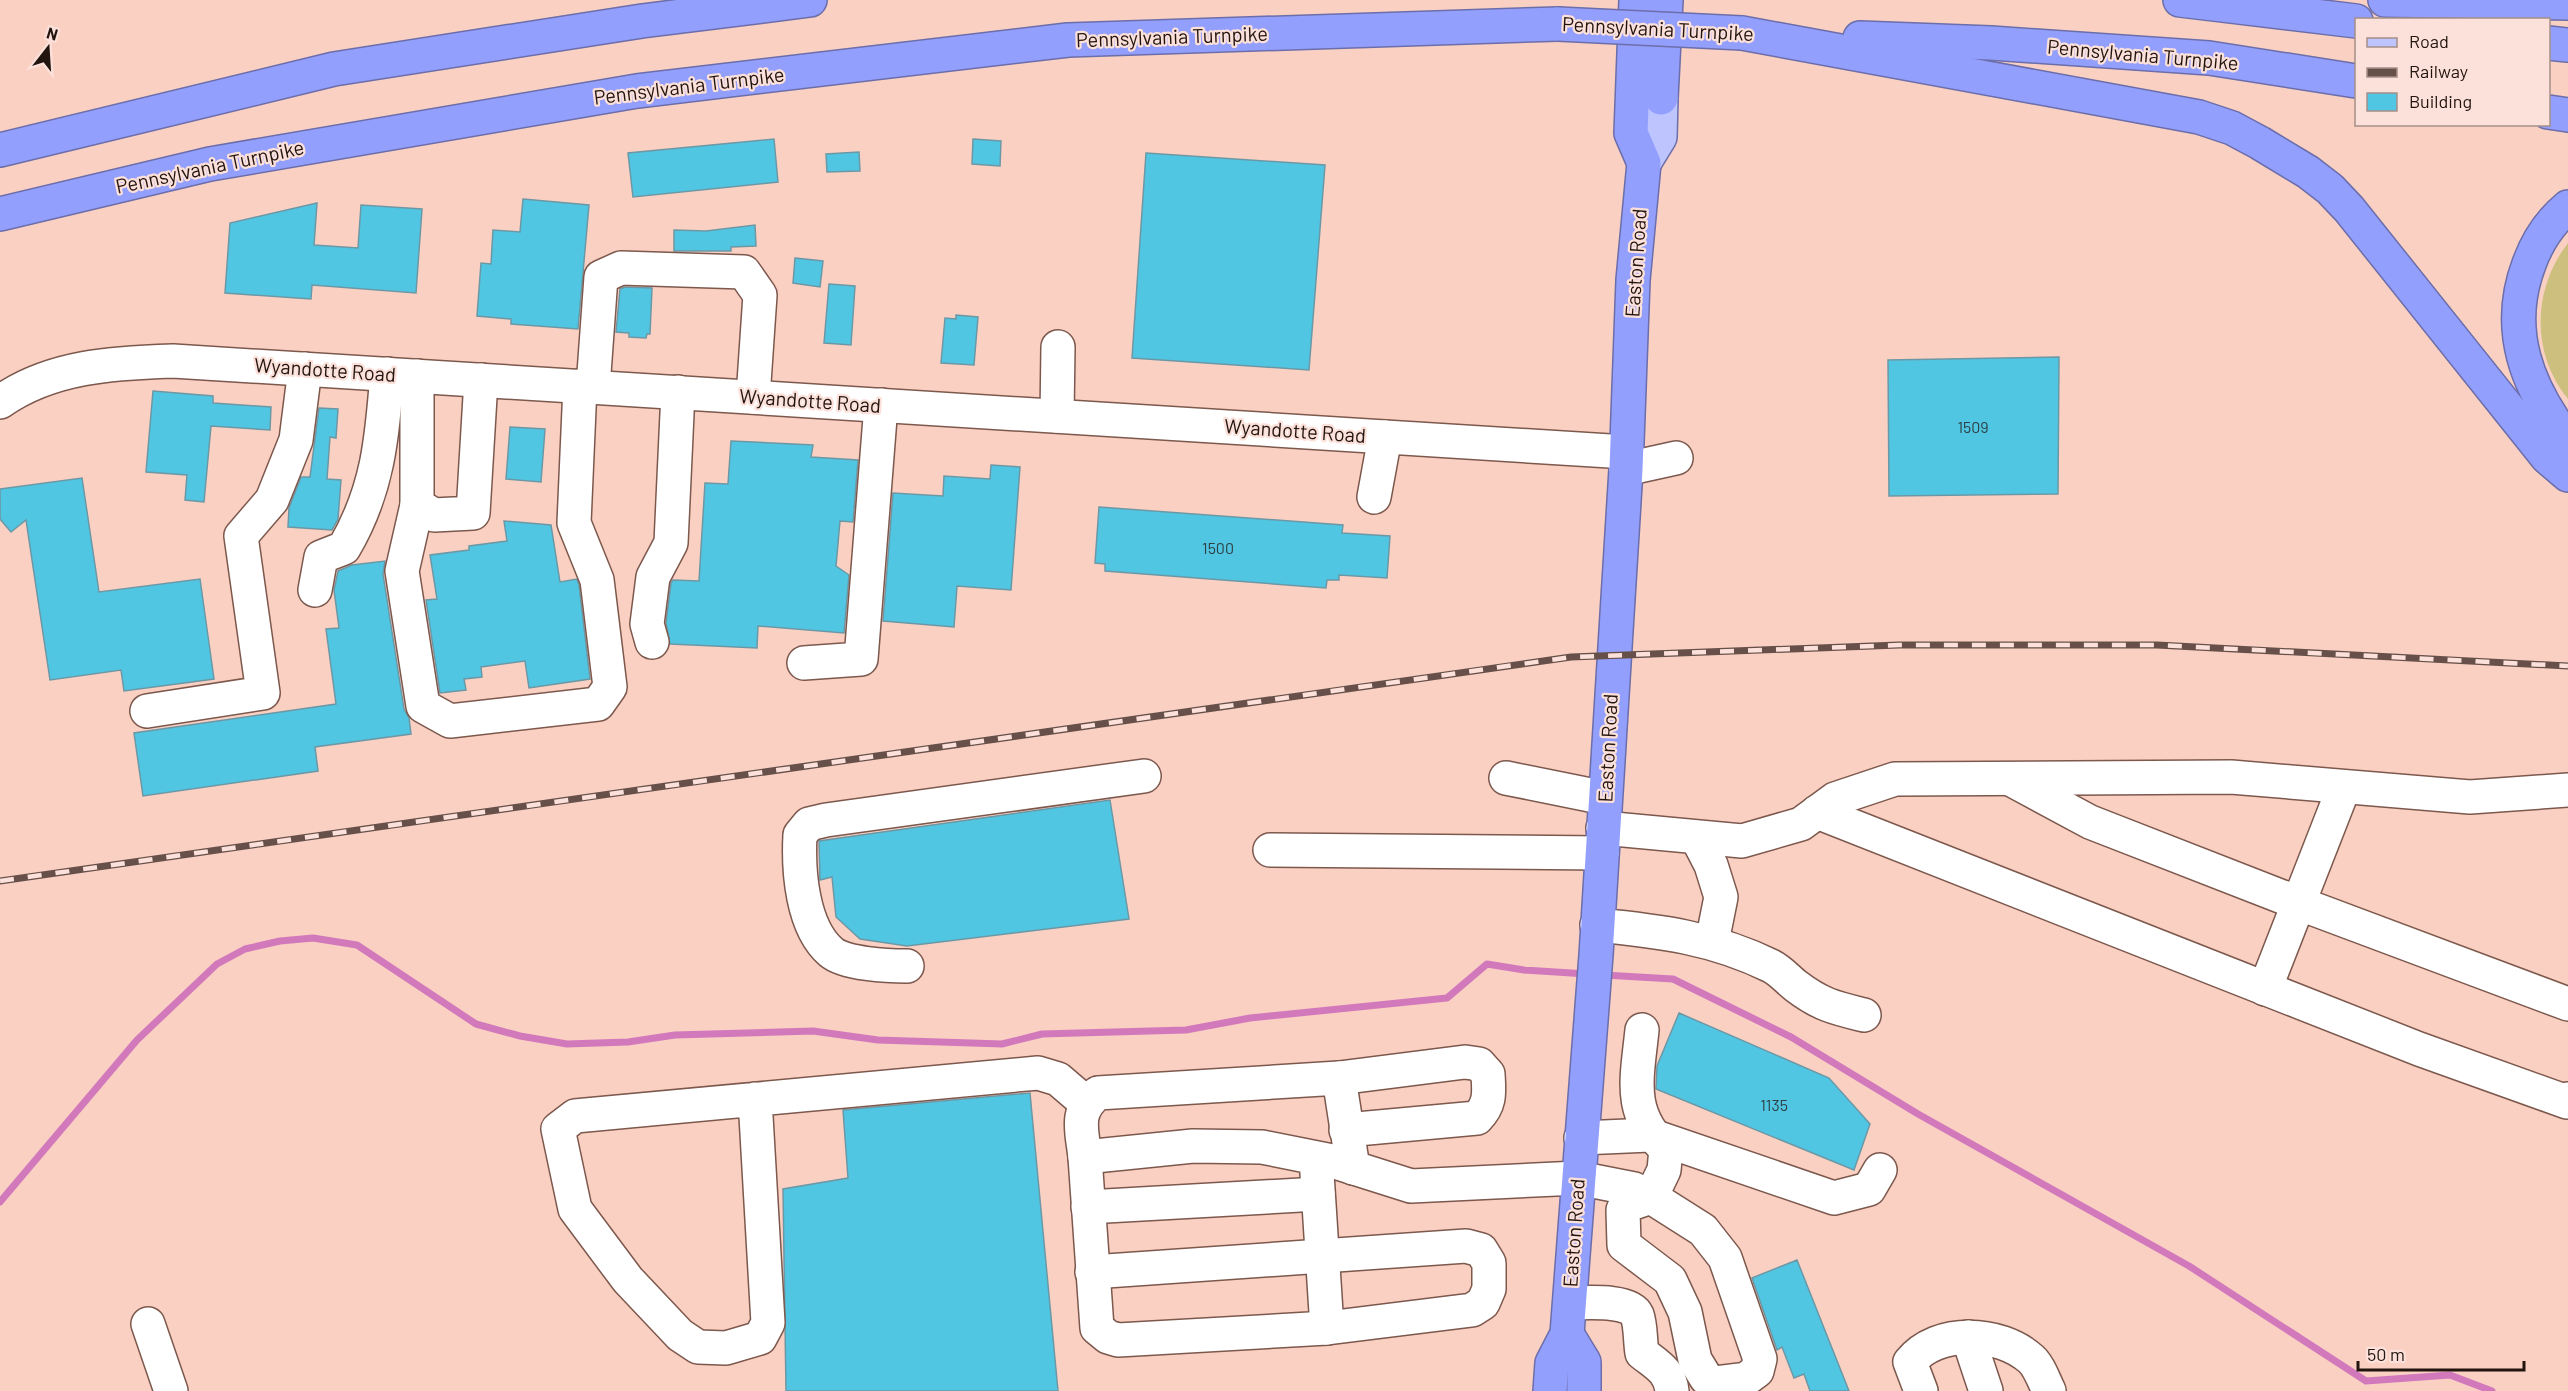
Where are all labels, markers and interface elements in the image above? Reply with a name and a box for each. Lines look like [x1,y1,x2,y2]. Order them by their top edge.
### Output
street label: Pennsylvania Turnpike [1562,11,1754,45]
north arrow [18,18,78,78]
legend [2355,18,2550,126]
street label: Pennsylvania Turnpike [1076,21,1268,51]
text: N [45,23,60,44]
text: Road [2409,30,2449,52]
street label: Pennsylvania Turnpike [2046,34,2240,74]
text: Railway [2409,60,2468,82]
street label: Pennsylvania Turnpike [592,61,786,109]
text: Building [2409,90,2472,112]
street label: Pennsylvania Turnpike [113,134,306,198]
street label: Easton Road [1619,208,1651,318]
street label: Wyandotte Road [253,352,397,386]
street label: Wyandotte Road [738,383,882,417]
street label: Wyandotte Road [1223,413,1367,447]
house number: 1509 [1957,417,1989,436]
house number: 1500 [1202,538,1234,557]
street label: Easton Road [1592,693,1622,803]
house number: 1135 [1760,1095,1788,1114]
street label: Easton Road [1557,1178,1589,1288]
scale bar [2358,1334,2524,1372]
text: 50 m [2367,1343,2405,1365]

